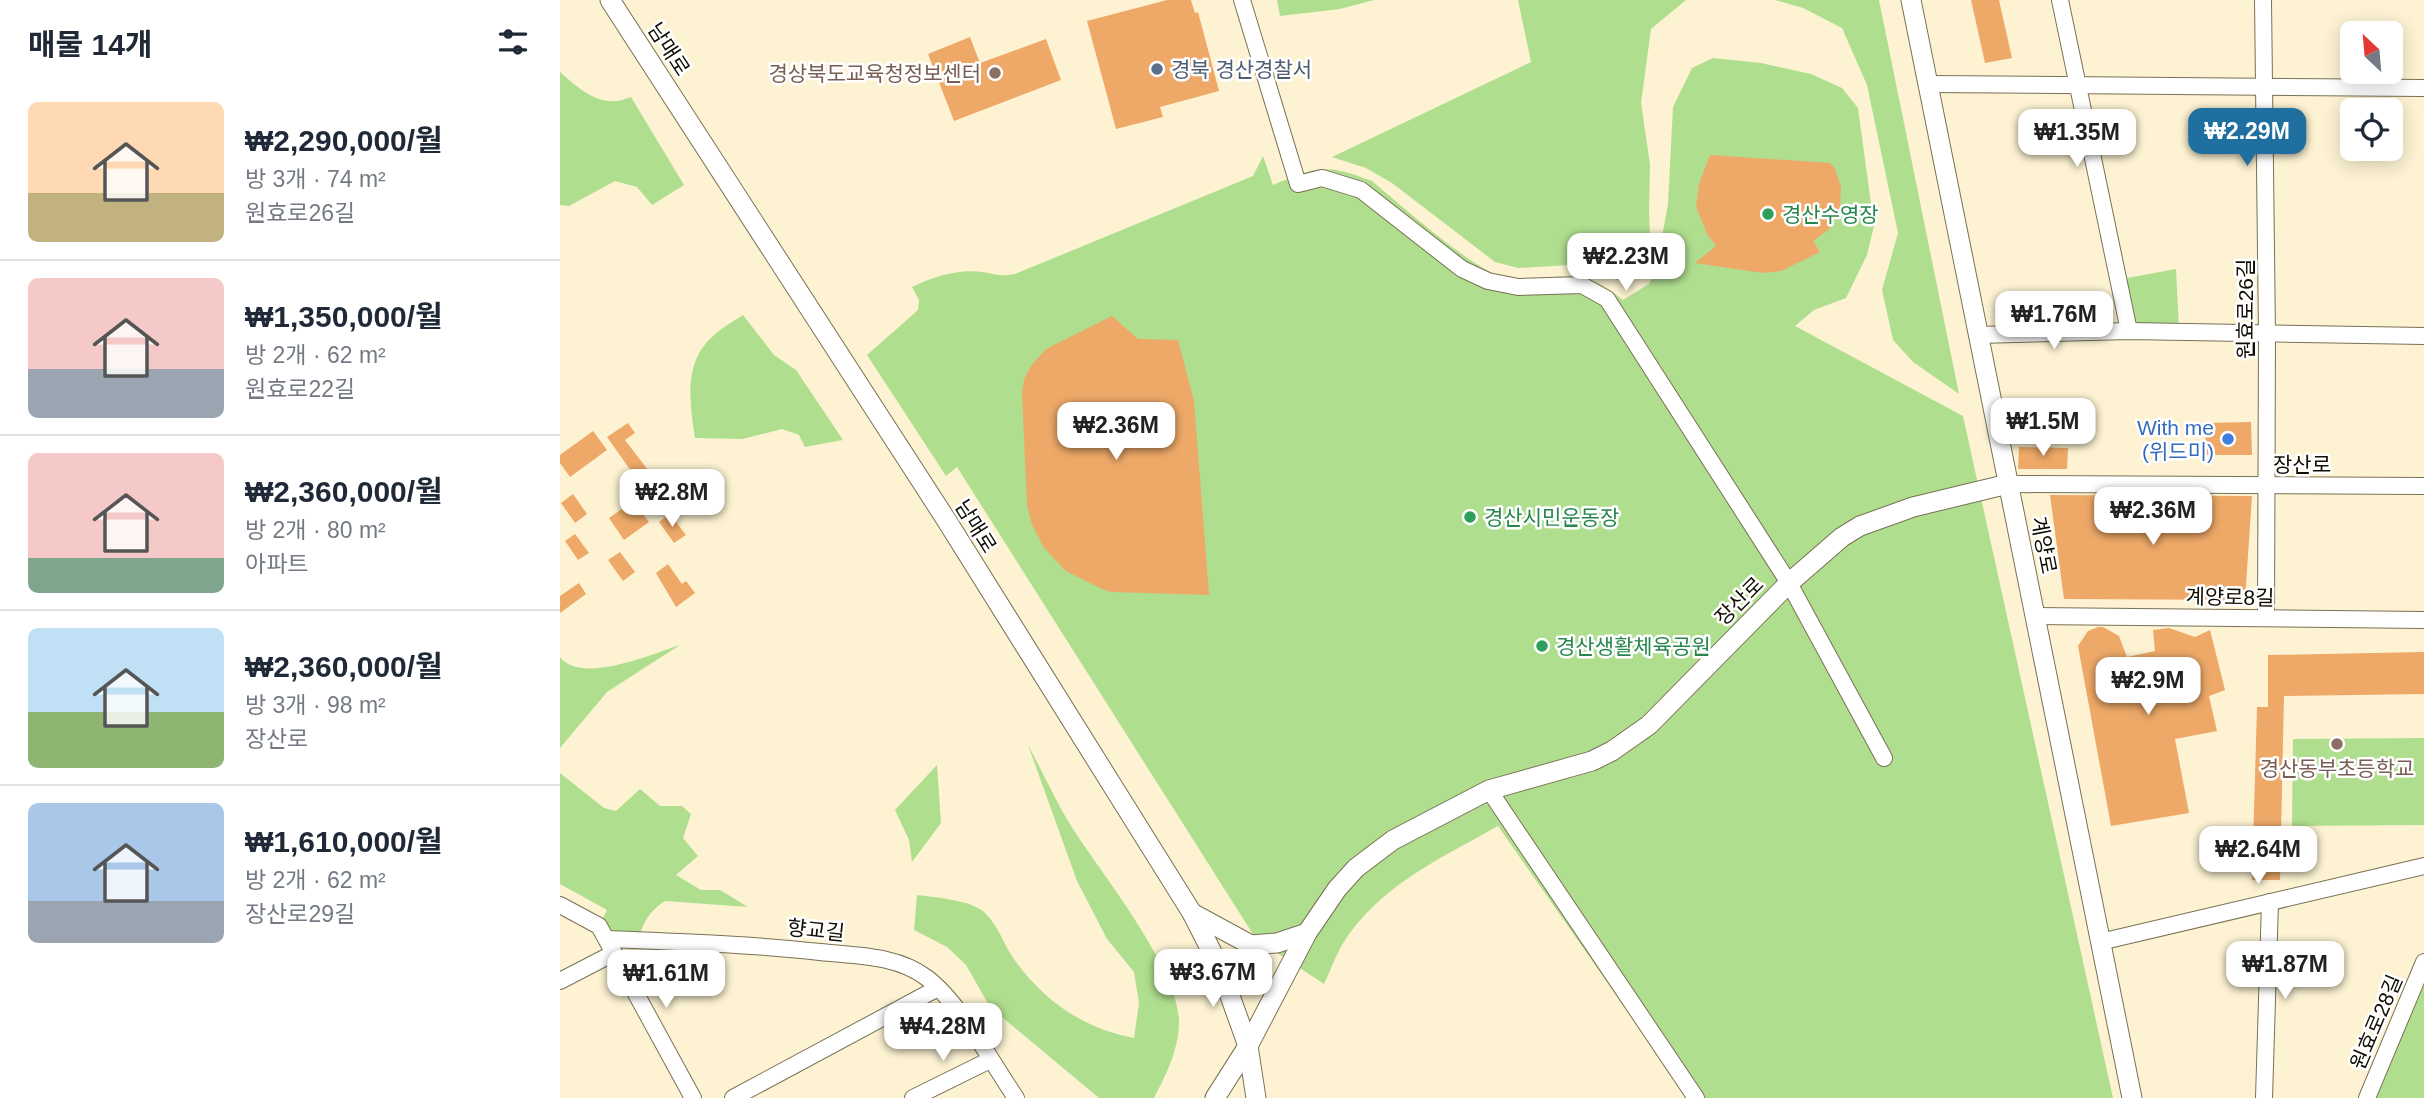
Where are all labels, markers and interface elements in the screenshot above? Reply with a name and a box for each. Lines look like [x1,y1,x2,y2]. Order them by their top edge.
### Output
street label: 남매로 [644,18,694,80]
north arrow [2340,21,2403,84]
map controls [2340,21,2403,161]
icon: filters [494,23,532,61]
text: 매물 14개 [28,28,153,61]
place label: 경북 경산경찰서 [1171,58,1312,81]
marker: 경북 경산경찰서 [1149,61,1165,77]
place label: 경상북도교육청정보센터 [768,62,981,85]
marker: 경상북도교육청정보센터 [987,65,1003,81]
button: locate [2340,98,2403,161]
pin: ₩2.29M [2190,108,2304,168]
pin: ₩1.35M [2020,110,2134,169]
text: ₩2.29M [2204,118,2290,144]
text: ₩1.35M [2034,119,2120,145]
text: ₩2,290,000/월 [245,124,443,157]
icon: home [84,130,168,214]
text: 방 3개 · 74 m² [245,166,386,192]
text: 원효로26길 [245,200,355,226]
place label: 경산수영장 [1782,203,1879,226]
marker: 경산수영장 [1760,206,1776,222]
pin: ₩2.23M [1569,233,1683,293]
text: ₩2.23M [1583,243,1669,269]
street label: 원효로26길 [2234,259,2257,359]
pin: ₩1.76M [1997,292,2111,351]
text: ₩1,350,000/월 [245,300,443,333]
text: ₩1.76M [2011,301,2097,327]
icon: home [84,306,168,390]
text: 방 2개 · 62 m² [245,342,386,368]
text: 원효로22길 [245,376,355,402]
pin: ₩1.5M [1994,398,2092,458]
pin: ₩2.36M [1059,402,1173,462]
text: ₩1.5M [2007,408,2079,434]
text: ₩2.36M [1073,412,1159,438]
place label: With me (위드미) [2137,416,2214,463]
marker: With me (위드미) [2220,431,2236,447]
street label: 장산로 [2273,453,2331,476]
pin: ₩2.8M [623,470,721,529]
text: ₩2,360,000/월 [245,475,443,508]
text: ₩2.8M [636,479,708,505]
icon: home [84,481,168,565]
pin: ₩2.36M [2096,488,2210,547]
street label: 남매로 [951,495,1001,557]
text: ₩2.36M [2110,497,2196,523]
place label: 경산시민운동장 [1484,506,1619,529]
marker: 경산시민운동장 [1462,509,1478,525]
street label: 계양로 [2027,514,2061,576]
text: 방 2개 · 80 m² [245,517,386,543]
text: 아파트 [245,551,308,577]
street label: 장산로 [1710,572,1768,630]
street label: 계양로8길 [2185,585,2275,609]
place label: 경산생활체육공원 [1556,635,1711,658]
marker: 경산생활체육공원 [1534,638,1550,654]
text: ₩2,360,000/월 [245,650,443,683]
icon: home [84,656,168,740]
pin: ₩2.9M [2099,658,2197,717]
text: ₩2.9M [2112,667,2184,693]
text: 방 3개 · 98 m² [245,692,386,718]
text: 장산로 [245,726,308,752]
marker: 경산동부초등학교 [2329,736,2345,752]
place label: 경산동부초등학교 [2260,757,2414,780]
text: ₩1,610,000/월 [245,825,443,858]
pin: ₩2.64M [2201,826,2315,886]
icon: home [84,831,168,915]
text: ₩2.64M [2215,836,2301,862]
text: 방 2개 · 62 m² [245,867,386,893]
text: 장산로29길 [245,901,355,927]
street label: 향교길 [786,916,846,944]
pin: ₩1.87M [2228,942,2342,1001]
pin: ₩1.61M [609,950,723,1010]
pin: ₩3.67M [1156,950,1270,1009]
text: ₩1.87M [2242,951,2328,977]
text: ₩3.67M [1170,959,1256,985]
text: ₩1.61M [623,960,709,986]
street label: 원효로28길 [2346,971,2406,1073]
pin: ₩4.28M [886,1004,1000,1063]
text: ₩4.28M [900,1013,986,1039]

